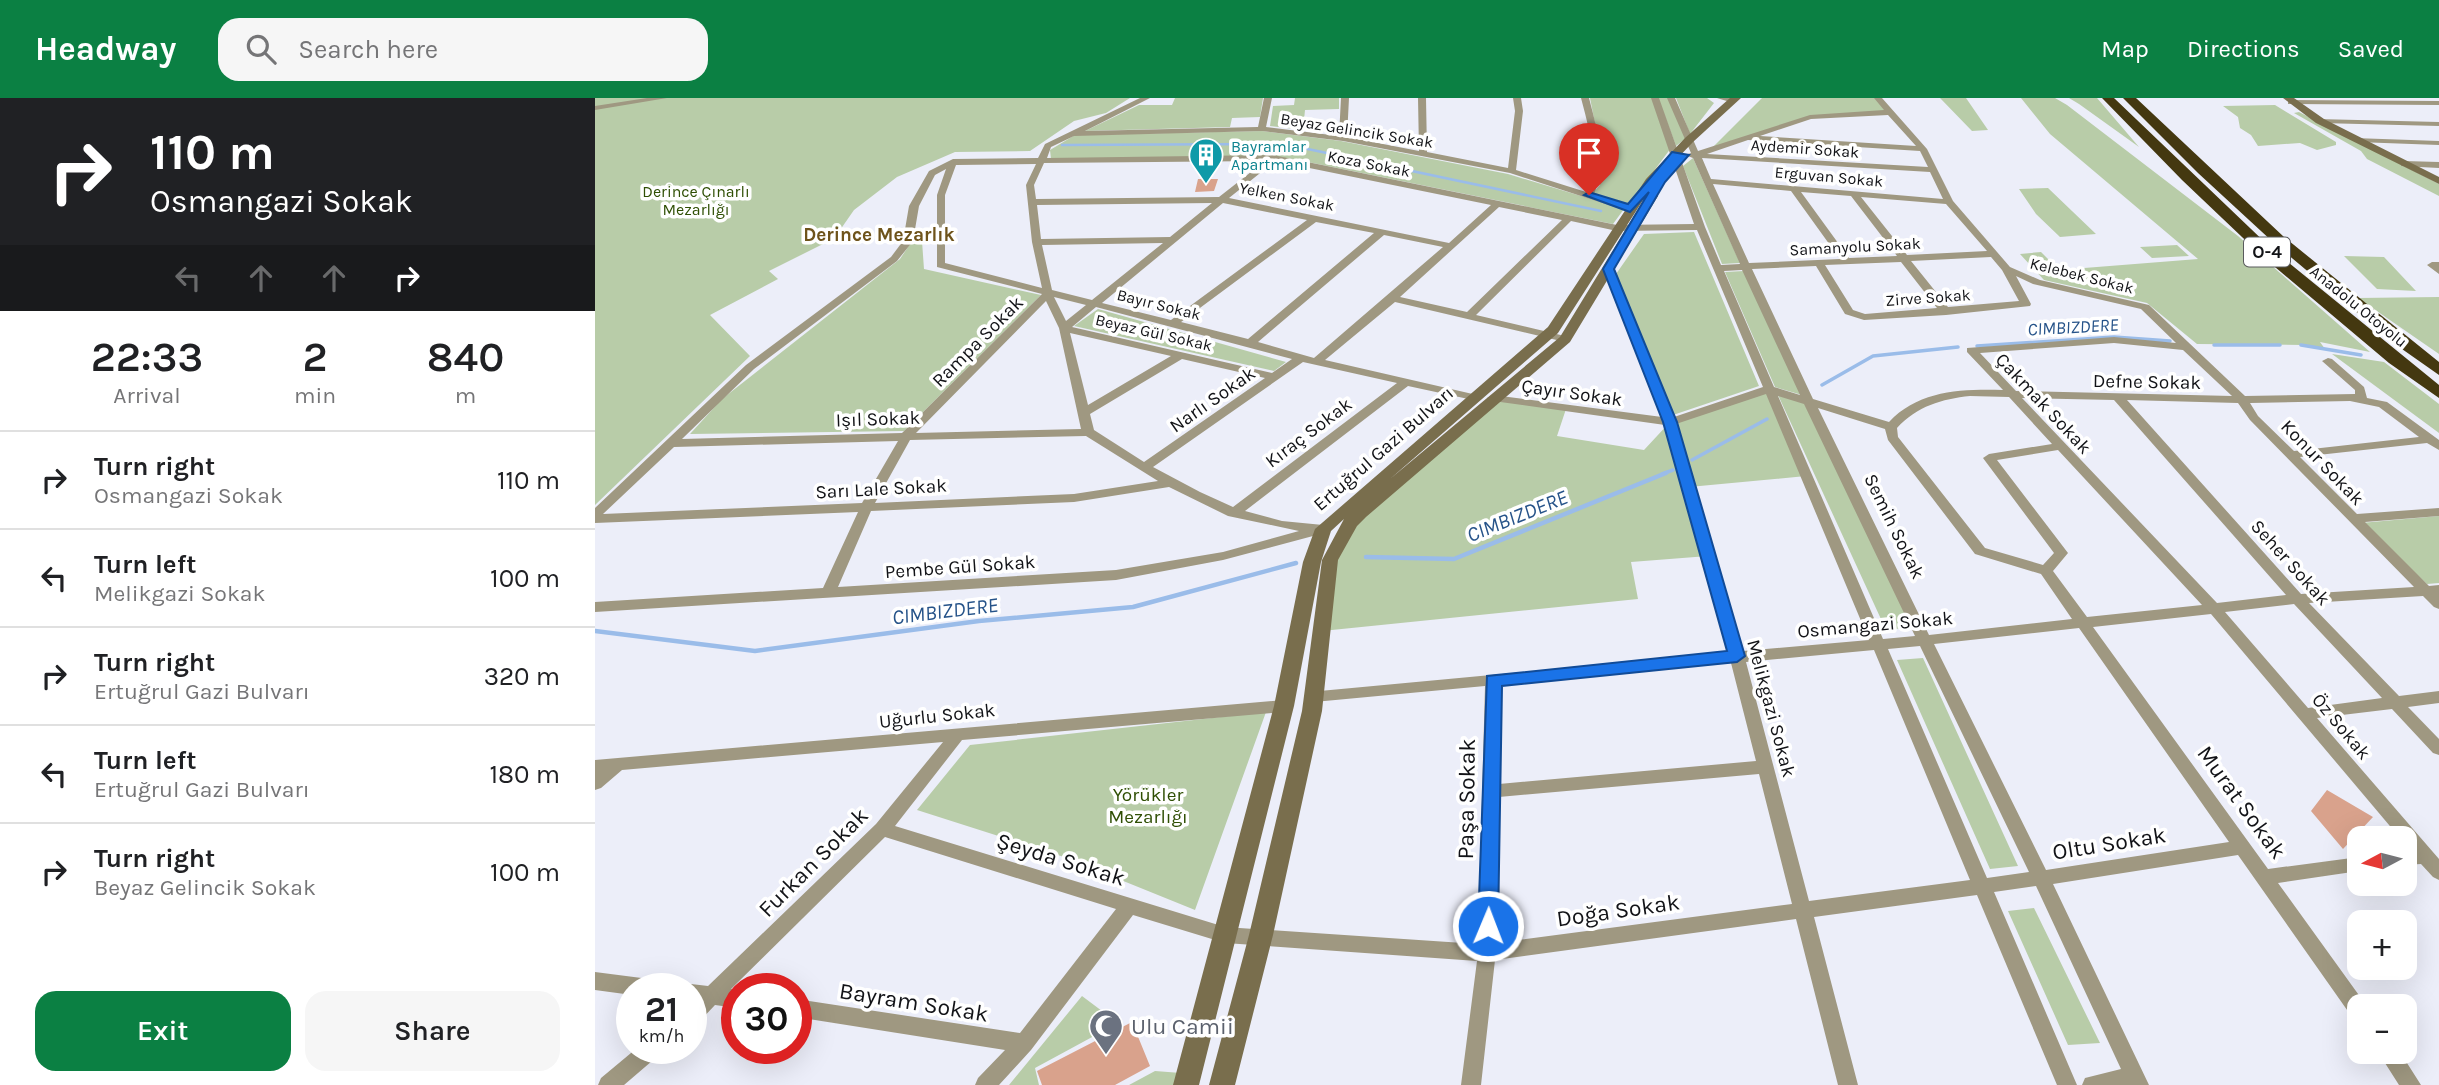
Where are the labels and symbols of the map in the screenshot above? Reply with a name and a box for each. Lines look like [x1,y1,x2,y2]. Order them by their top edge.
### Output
street label: Beyaz Gelincik Sokak [1279,109,1435,152]
pin [1559,123,1619,195]
street label: Aydemir Sokak [1750,135,1860,162]
building icon: Bayramlar Apartmanı [1187,136,1225,185]
place label: Bayramlar Apartmanı [1231,137,1308,174]
street label: Koza Sokak [1326,146,1412,181]
street label: Erguvan Sokak [1774,162,1884,191]
street label: Yelken Sokak [1238,178,1336,215]
park label: Derince Çınarlı Mezarlığı [642,182,750,219]
district label: Derince Mezarlık [803,224,955,246]
street label: Samanyolu Sokak [1789,234,1921,259]
road number: O-4 [2244,238,2290,266]
street label: Kelebek Sokak [2028,253,2136,298]
street label: Anadolu Otoyolu [2306,261,2411,351]
street label: Bayır Sokak [1115,285,1203,324]
street label: Zirve Sokak [1885,285,1971,310]
street label: Rampa Sokak [928,291,1028,392]
street label: Beyaz Gül Sokak [1094,310,1214,355]
water label: CIMBIZDERE [2027,314,2119,340]
street label: Çakmak Sokak [1991,349,2096,459]
street label: Narlı Sokak [1165,362,1260,437]
street label: Defne Sokak [2093,370,2202,394]
street label: Çayır Sokak [1520,375,1624,411]
street label: Ertuğrul Gazi Bulvarı [1309,382,1458,516]
street label: Kıraç Sokak [1261,393,1356,472]
street label: Işıl Sokak [835,407,921,431]
street label: Konur Sokak [2276,415,2369,510]
street label: Semih Sokak [1859,470,1929,583]
street label: Sarı Lale Sokak [815,475,948,503]
water label: CIMBIZDERE [1463,485,1571,547]
street label: Seher Sokak [2246,515,2335,610]
street label: Pembe Gül Sokak [884,551,1036,583]
water label: CIMBIZDERE [891,593,1000,629]
street label: Osmangazi Sokak [1796,607,1954,643]
street label: Melikgazi Sokak [1742,637,1800,780]
street label: Öz Sokak [2307,689,2375,764]
street label: Uğurlu Sokak [878,699,997,733]
street label: Paşa Sokak [1452,738,1481,860]
street label: Murat Sokak [2191,740,2292,864]
park label: Yörükler Mezarlığı [1108,784,1188,828]
street label: Furkan Sokak [753,802,874,923]
street label: Oltu Sokak [2050,821,2168,866]
north arrow [2347,826,2417,896]
street label: Şeyda Sokak [993,827,1129,892]
street label: Doğa Sokak [1555,888,1681,932]
position arrow [1451,889,1525,963]
speed limit sign: 30 [721,973,812,1064]
street label: Bayram Sokak [837,977,990,1028]
mosque icon: Ulu Camii [1087,1007,1125,1056]
place label: Ulu Camii [1131,1013,1234,1040]

